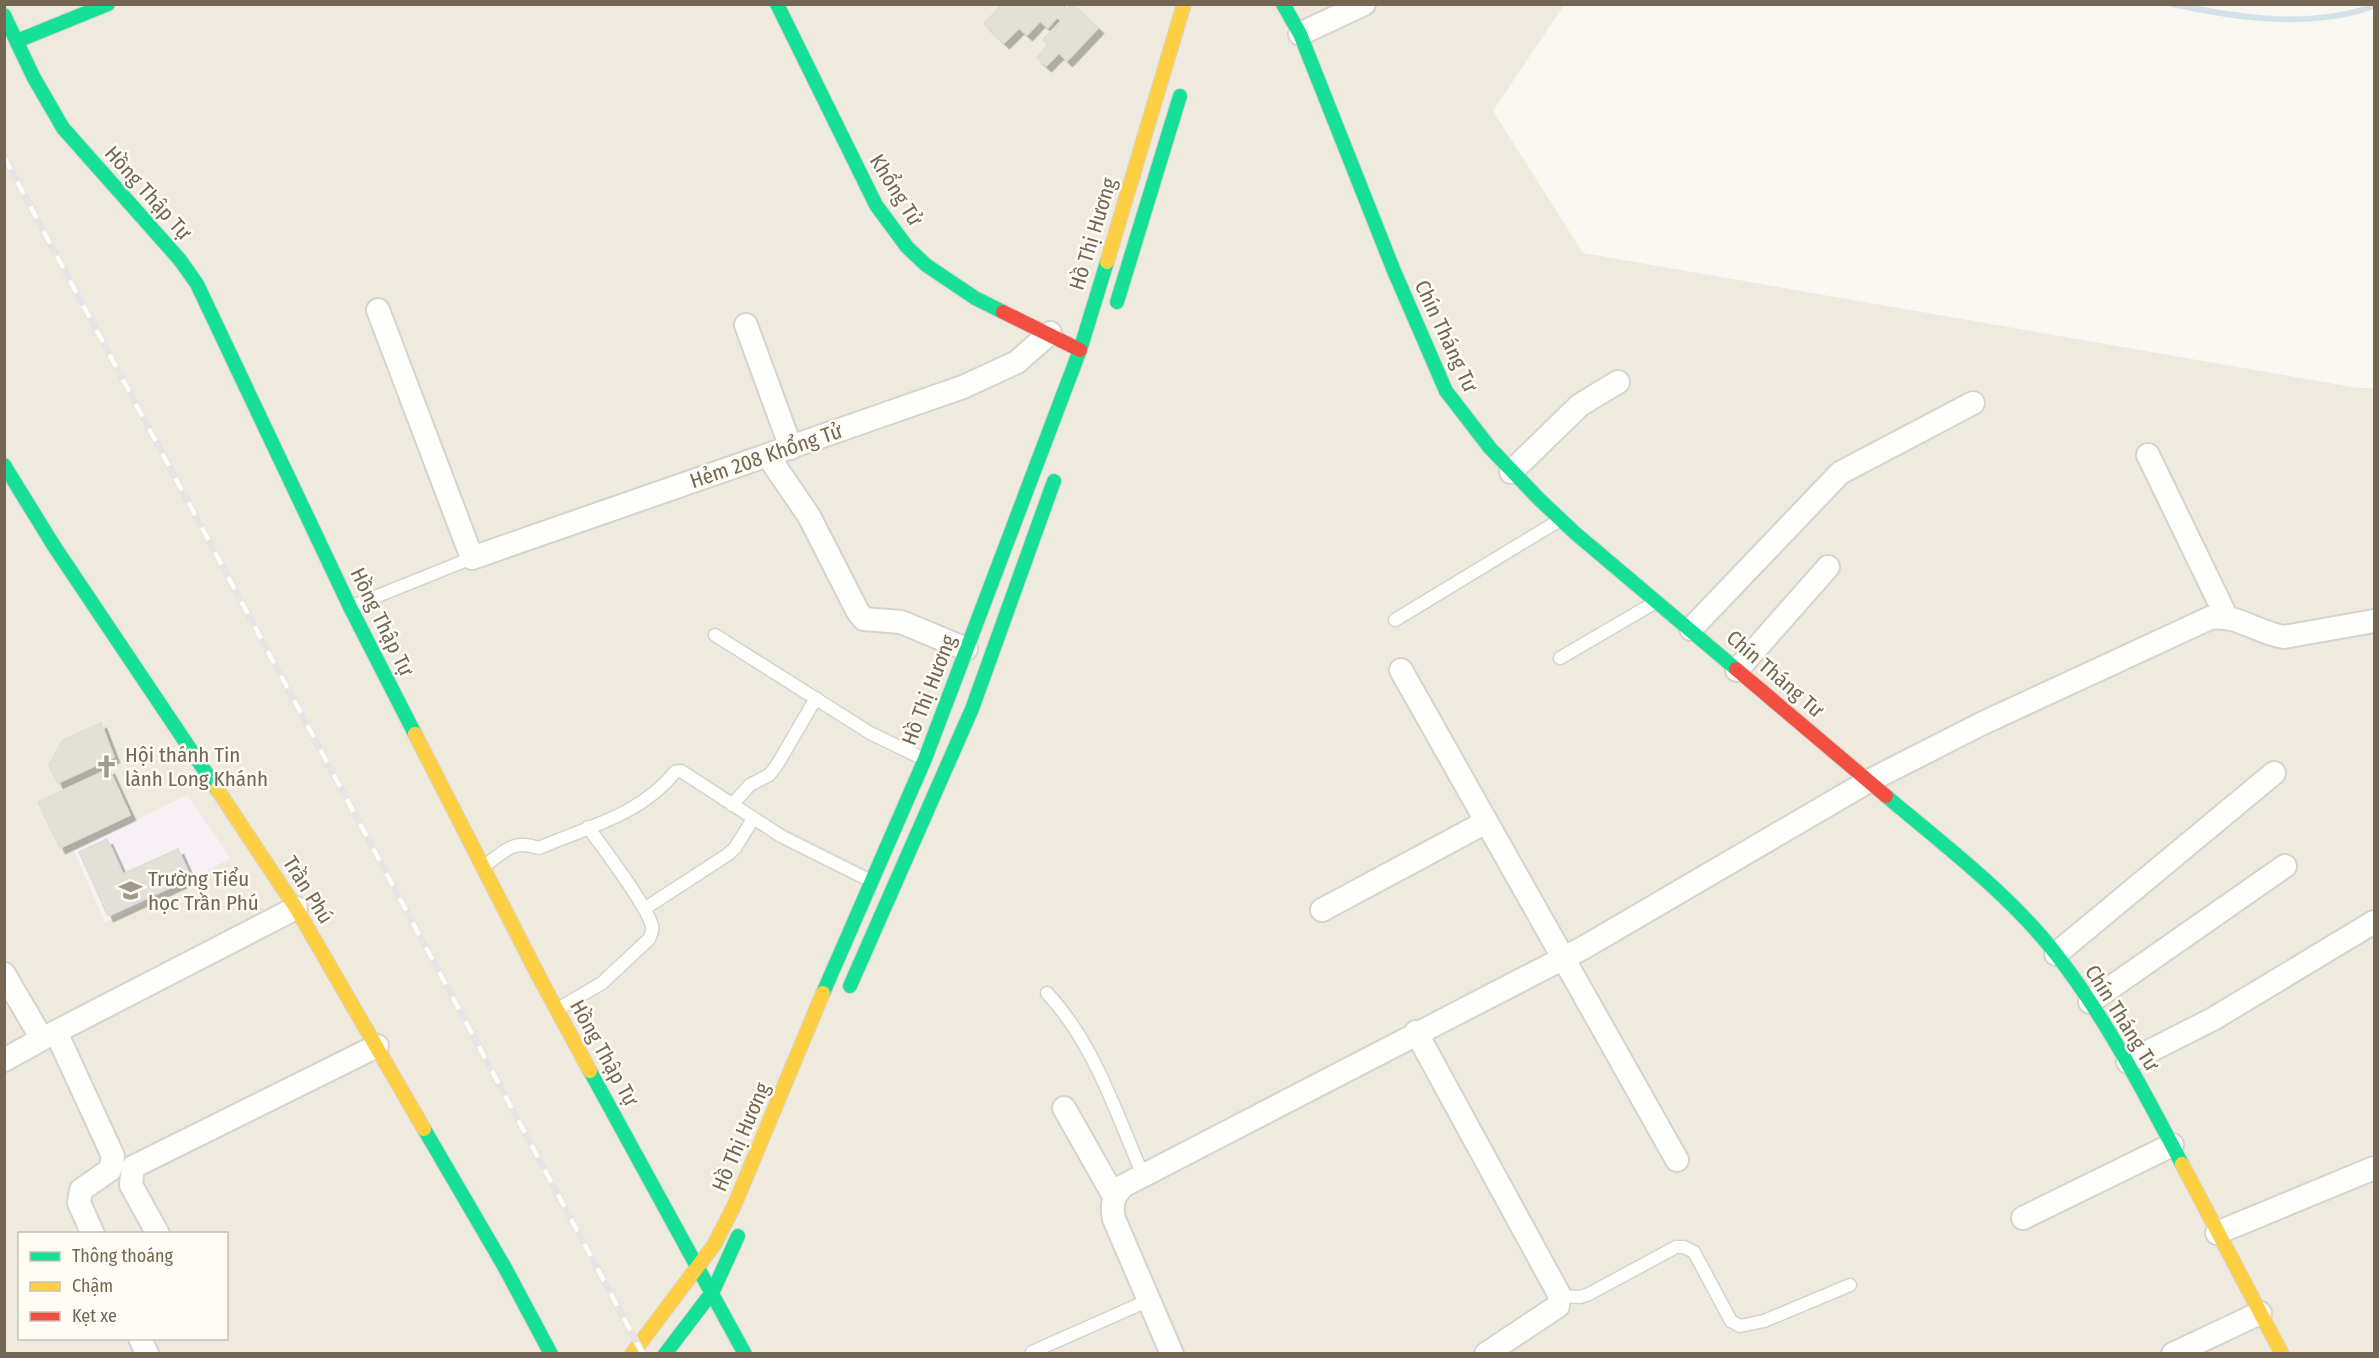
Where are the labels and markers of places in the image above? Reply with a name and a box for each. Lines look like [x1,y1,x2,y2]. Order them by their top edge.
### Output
place label: Hội thánh Tin lành Long Khánh [125,742,268,792]
church icon: Hội thánh Tin lành Long Khánh [94,754,120,780]
place label: Trường Tiểu học Trần Phú [148,866,259,916]
school or university icon: Trường Tiểu học Trần Phú [117,878,143,904]

